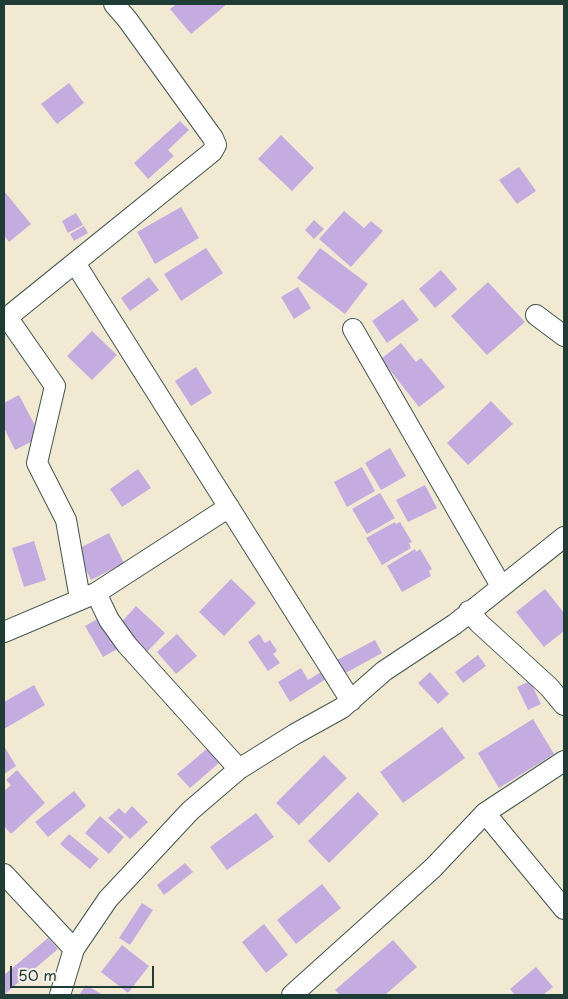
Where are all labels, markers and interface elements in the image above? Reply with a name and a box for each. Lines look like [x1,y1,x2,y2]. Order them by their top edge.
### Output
scale bar [12,956,156,988]
text: 50 m [18,963,57,986]

